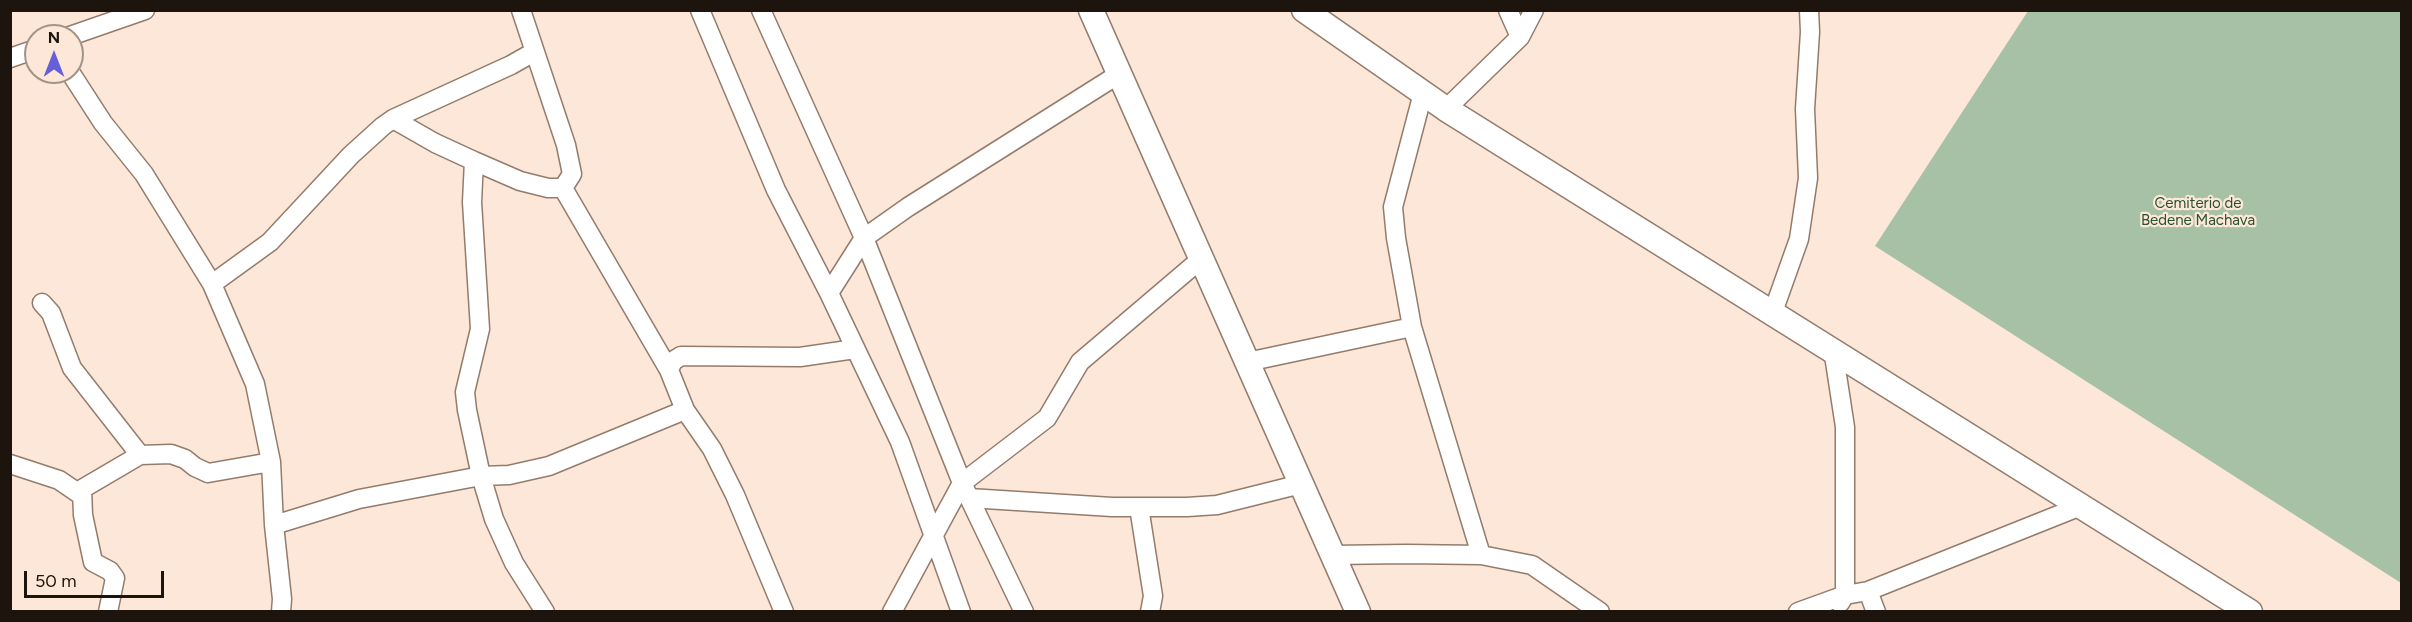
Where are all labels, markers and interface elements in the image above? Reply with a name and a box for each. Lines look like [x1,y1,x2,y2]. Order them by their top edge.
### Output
north arrow [24,24,84,84]
text: N [48,28,60,47]
park label: Cemiterio de Bedene Machava [2141,195,2255,230]
scale bar [27,559,166,597]
text: 50 m [35,570,77,592]

